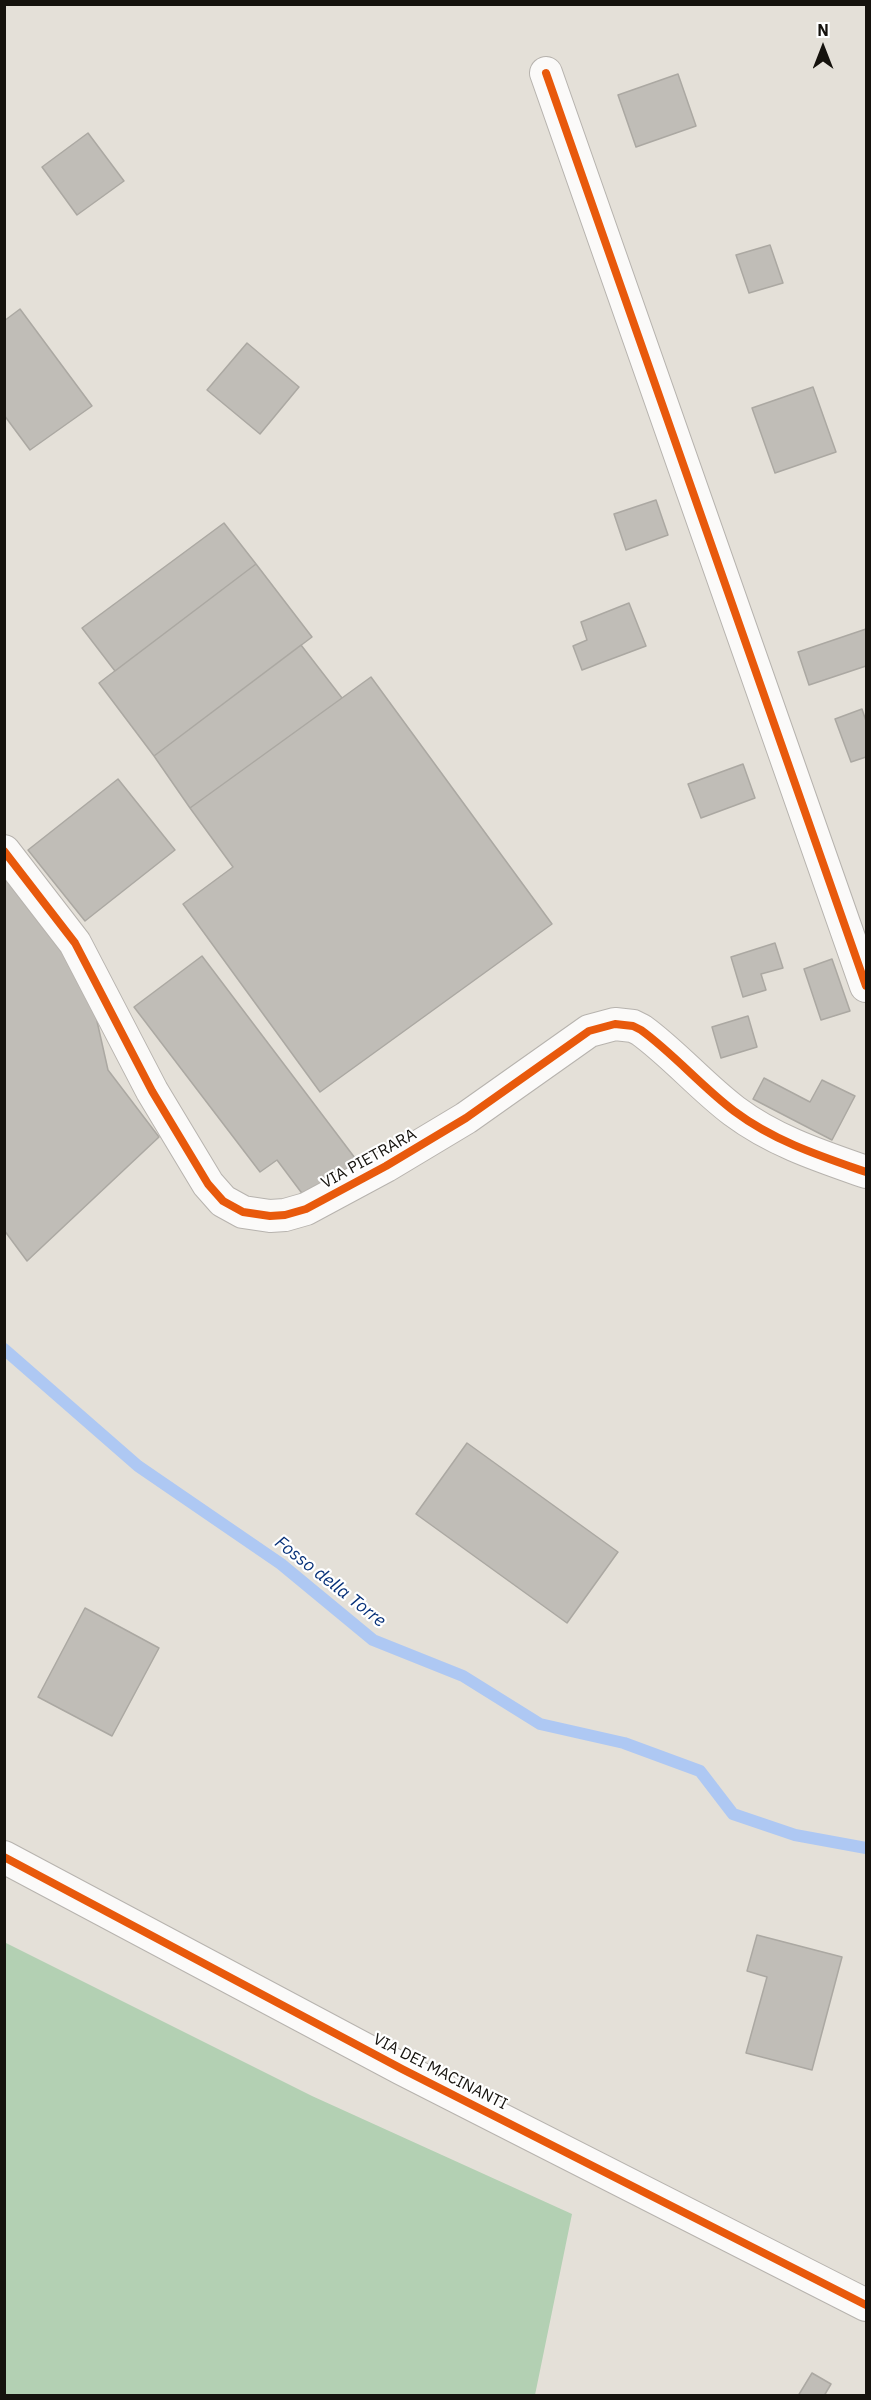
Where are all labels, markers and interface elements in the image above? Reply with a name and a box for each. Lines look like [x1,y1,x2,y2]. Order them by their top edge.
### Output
north arrow [793,18,853,78]
text: N [817,20,829,40]
street label: VIA PIETRARA [318,1125,420,1193]
water label: Fosso della Torre [270,1532,390,1632]
street label: VIA DEI MACINANTI [370,2030,510,2114]

